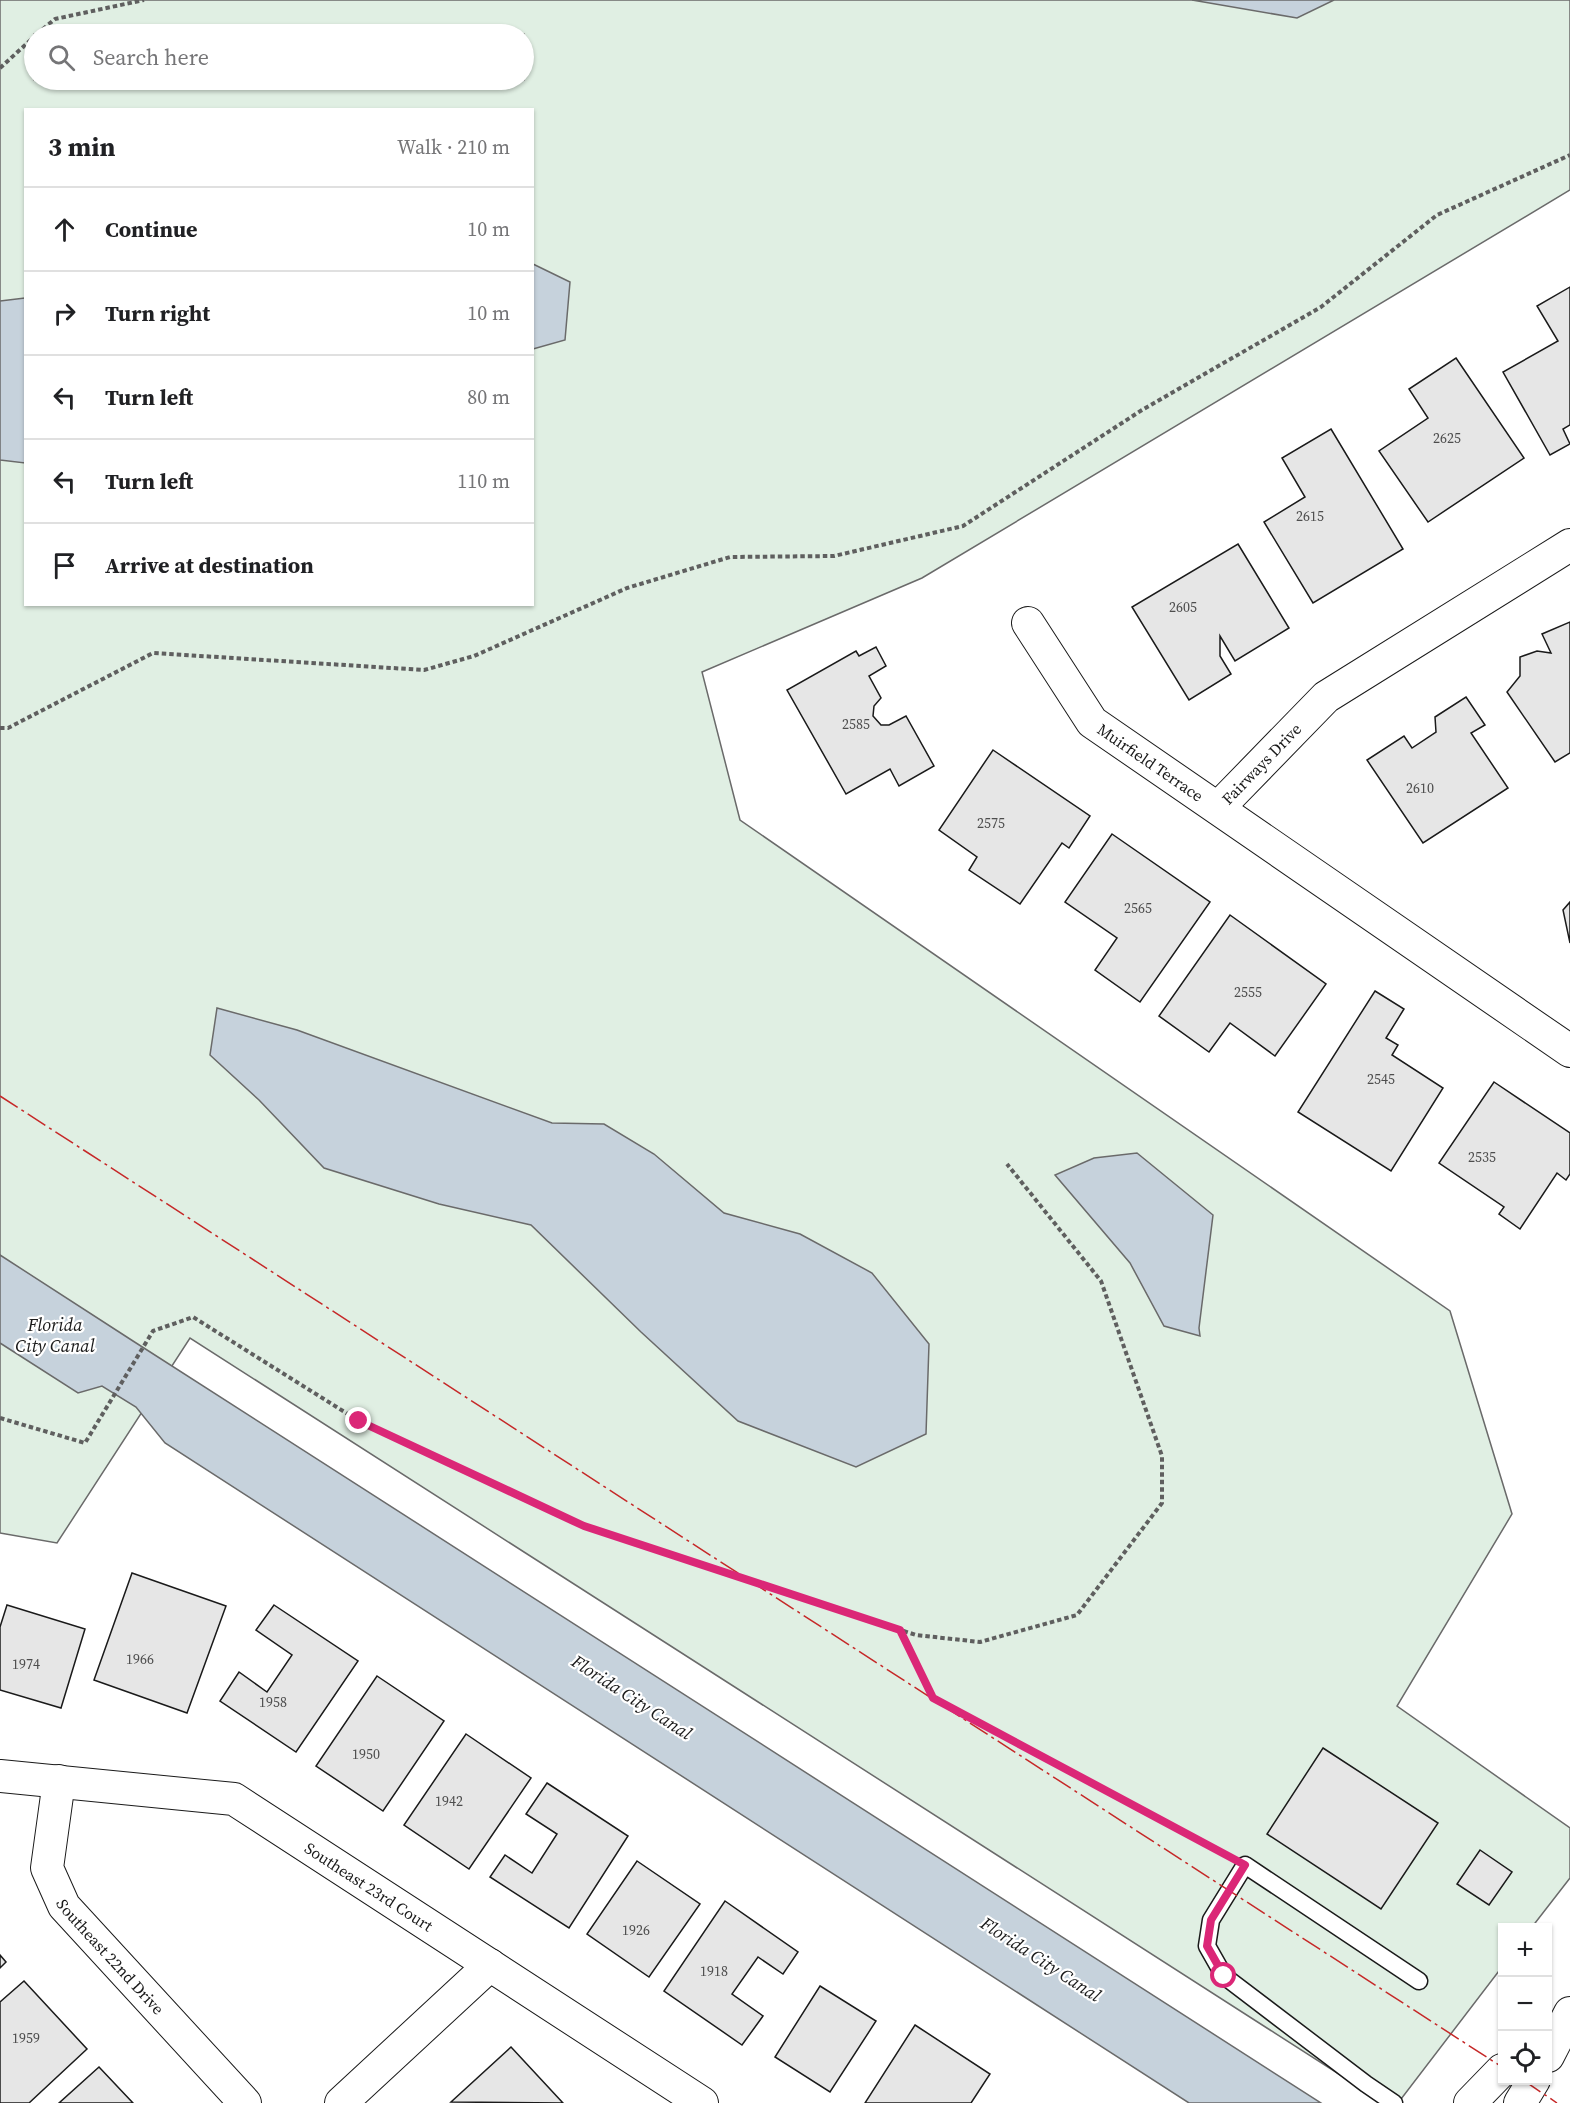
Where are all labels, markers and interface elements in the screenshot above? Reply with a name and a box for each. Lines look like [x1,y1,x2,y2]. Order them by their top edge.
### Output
search box [24,24,534,90]
icon: search [45,41,78,74]
text: Search here [93,42,209,72]
text: 3 min [48,129,115,165]
text: Walk · 210 m [397,133,510,161]
icon: ahead [48,213,81,246]
text: Continue [105,214,198,244]
text: 10 m [467,215,510,243]
icon: right [48,297,81,330]
text: Turn right [105,298,210,328]
text: 10 m [467,299,510,327]
icon: left [48,381,81,414]
text: Turn left [105,382,193,412]
text: 80 m [467,383,510,411]
house number: 2625 [1433,428,1461,448]
icon: left [48,465,81,498]
text: Turn left [105,466,193,496]
text: 110 m [457,467,510,495]
house number: 2615 [1296,506,1324,526]
icon: arrive [48,549,81,582]
text: Arrive at destination [105,550,314,580]
house number: 2605 [1169,597,1197,617]
house number: 2585 [842,714,870,734]
street label: Muirfield Terrace [1093,718,1208,807]
street label: Fairways Drive [1216,718,1306,809]
house number: 2610 [1406,778,1434,798]
house number: 2575 [977,813,1005,833]
house number: 2565 [1124,898,1152,918]
house number: 2555 [1234,982,1262,1002]
house number: 2545 [1367,1069,1395,1089]
house number: 2535 [1468,1147,1496,1167]
water label: Florida City Canal [15,1312,95,1358]
route end [345,1407,371,1433]
water label: Florida City Canal [566,1648,697,1745]
house number: 1966 [126,1649,154,1669]
house number: 1974 [12,1654,40,1674]
house number: 1958 [259,1692,287,1712]
house number: 1950 [352,1744,380,1764]
house number: 1942 [435,1791,463,1811]
street label: Southeast 23rd Court [301,1837,438,1937]
street label: Southeast 22nd Drive [51,1896,169,2019]
water label: Florida City Canal [975,1910,1106,2007]
house number: 1926 [622,1920,650,1940]
map controls [1498,1923,1552,2085]
button: + [1498,1923,1552,1977]
house number: 1918 [700,1961,728,1981]
route start [1210,1962,1236,1988]
button: − [1498,1977,1552,2031]
house number: 1959 [12,2028,40,2048]
button: locate [1498,2031,1552,2085]

